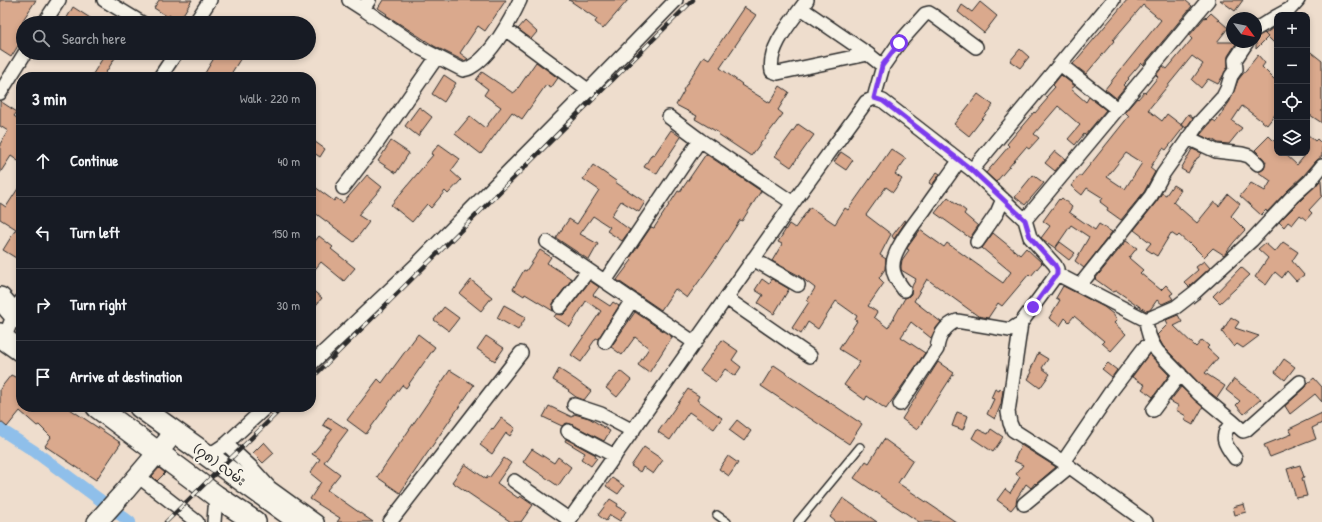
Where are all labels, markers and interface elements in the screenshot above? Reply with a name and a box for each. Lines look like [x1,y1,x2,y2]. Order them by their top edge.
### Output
north arrow [1226,12,1262,48]
map controls [1274,12,1310,156]
button: + [1274,12,1310,48]
search box [16,16,316,60]
icon: search [30,27,52,49]
text: Search here [62,28,126,49]
route start [890,34,908,52]
button: − [1274,48,1310,84]
button: locate [1274,84,1310,120]
text: 3 min [32,87,67,110]
text: Walk · 220 m [240,89,300,107]
button: layers [1274,120,1310,156]
icon: ahead [32,150,54,172]
text: Continue [70,150,118,171]
text: 40 m [277,152,300,170]
icon: left [32,222,54,244]
text: Turn left [70,222,120,243]
text: 150 m [272,224,300,242]
icon: right [32,294,54,316]
text: Turn right [70,294,126,315]
text: 30 m [277,296,300,314]
route end [1024,298,1042,316]
icon: arrive [32,366,54,388]
text: Arrive at destination [70,366,182,387]
street label: (၇၈) လမ်း [188,438,250,492]

